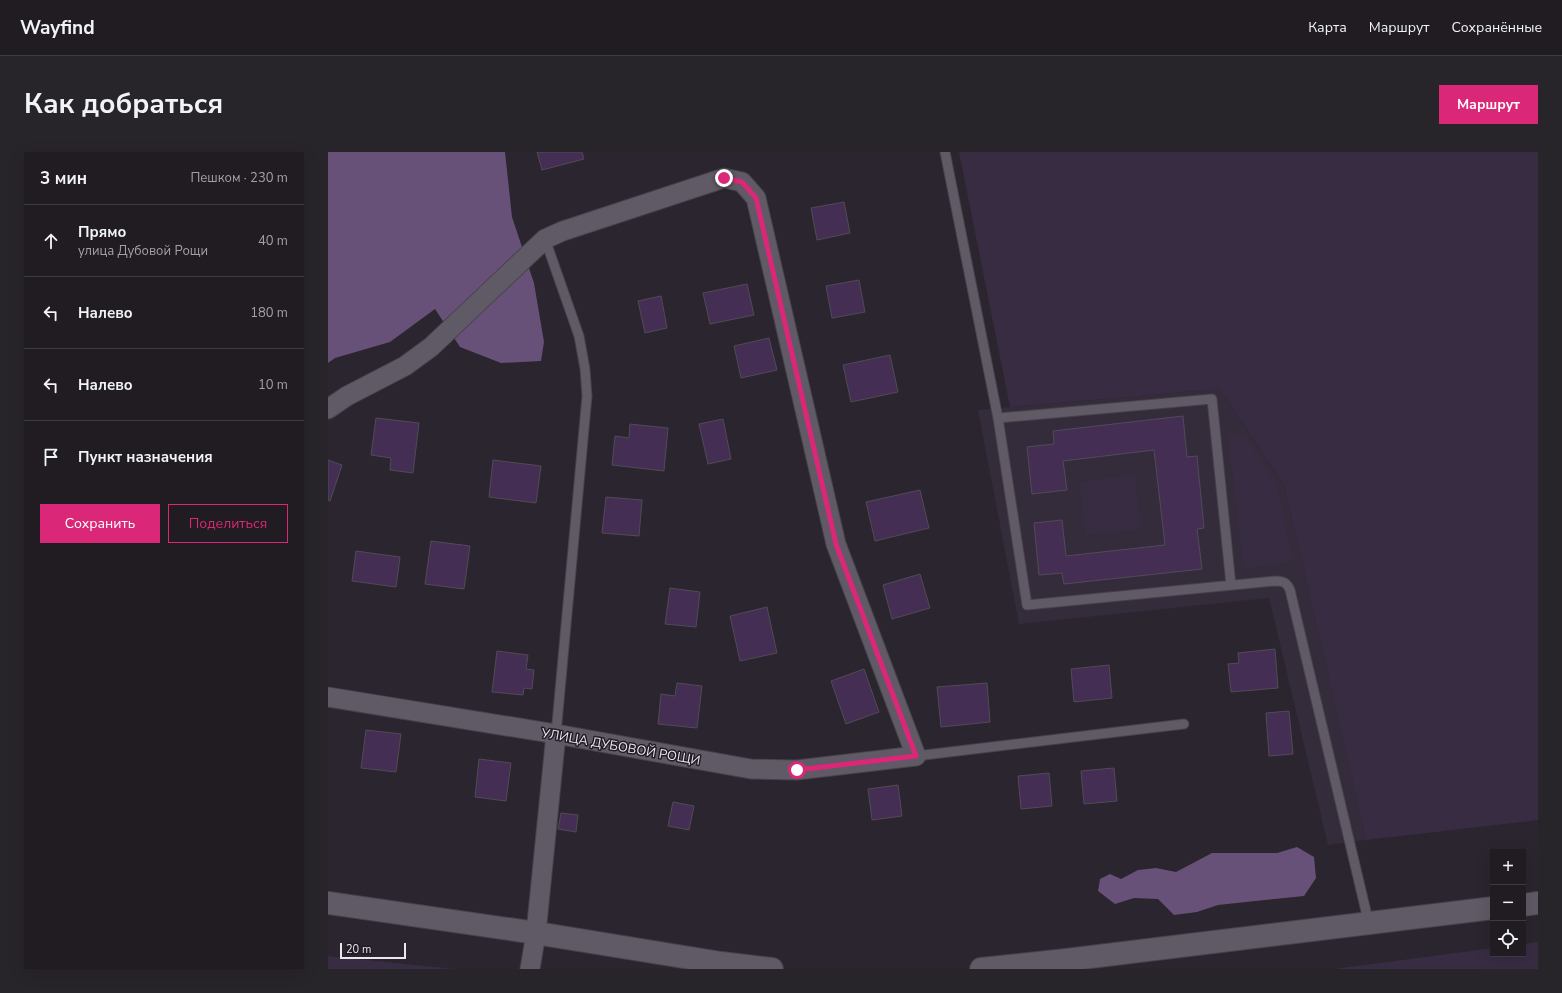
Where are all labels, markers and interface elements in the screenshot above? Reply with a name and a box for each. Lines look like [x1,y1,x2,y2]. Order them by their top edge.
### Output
text: Wayfind [20,15,95,41]
text: Карта [1308,18,1347,37]
text: Маршрут [1369,18,1430,37]
text: Сохранённые [1452,18,1542,37]
text: Как добраться [24,85,223,123]
button: Маршрут [1439,85,1538,124]
text: 3 мин [40,167,87,190]
text: Пешком · 230 m [190,169,288,187]
route end [715,169,733,187]
text: Прямо [78,222,126,242]
icon: ahead [40,230,62,252]
text: 40 m [258,232,288,250]
text: улица Дубовой Рощи [78,242,208,260]
icon: left [40,302,62,324]
text: Налево [78,303,133,323]
text: 180 m [250,304,288,322]
icon: left [40,374,62,396]
text: Налево [78,375,133,395]
text: 10 m [258,376,288,394]
icon: arrive [40,446,62,468]
text: Пункт назначения [78,447,213,467]
button: Сохранить [40,504,160,543]
button: Поделиться [168,504,288,543]
street label: УЛИЦА ДУБОВОЙ РОЩИ [539,723,702,770]
route start [788,761,806,779]
map controls [1490,849,1526,957]
button: + [1490,849,1526,885]
button: − [1490,885,1526,921]
button: locate [1490,921,1526,957]
scale bar [340,941,406,960]
text: 20 m [346,942,371,957]

